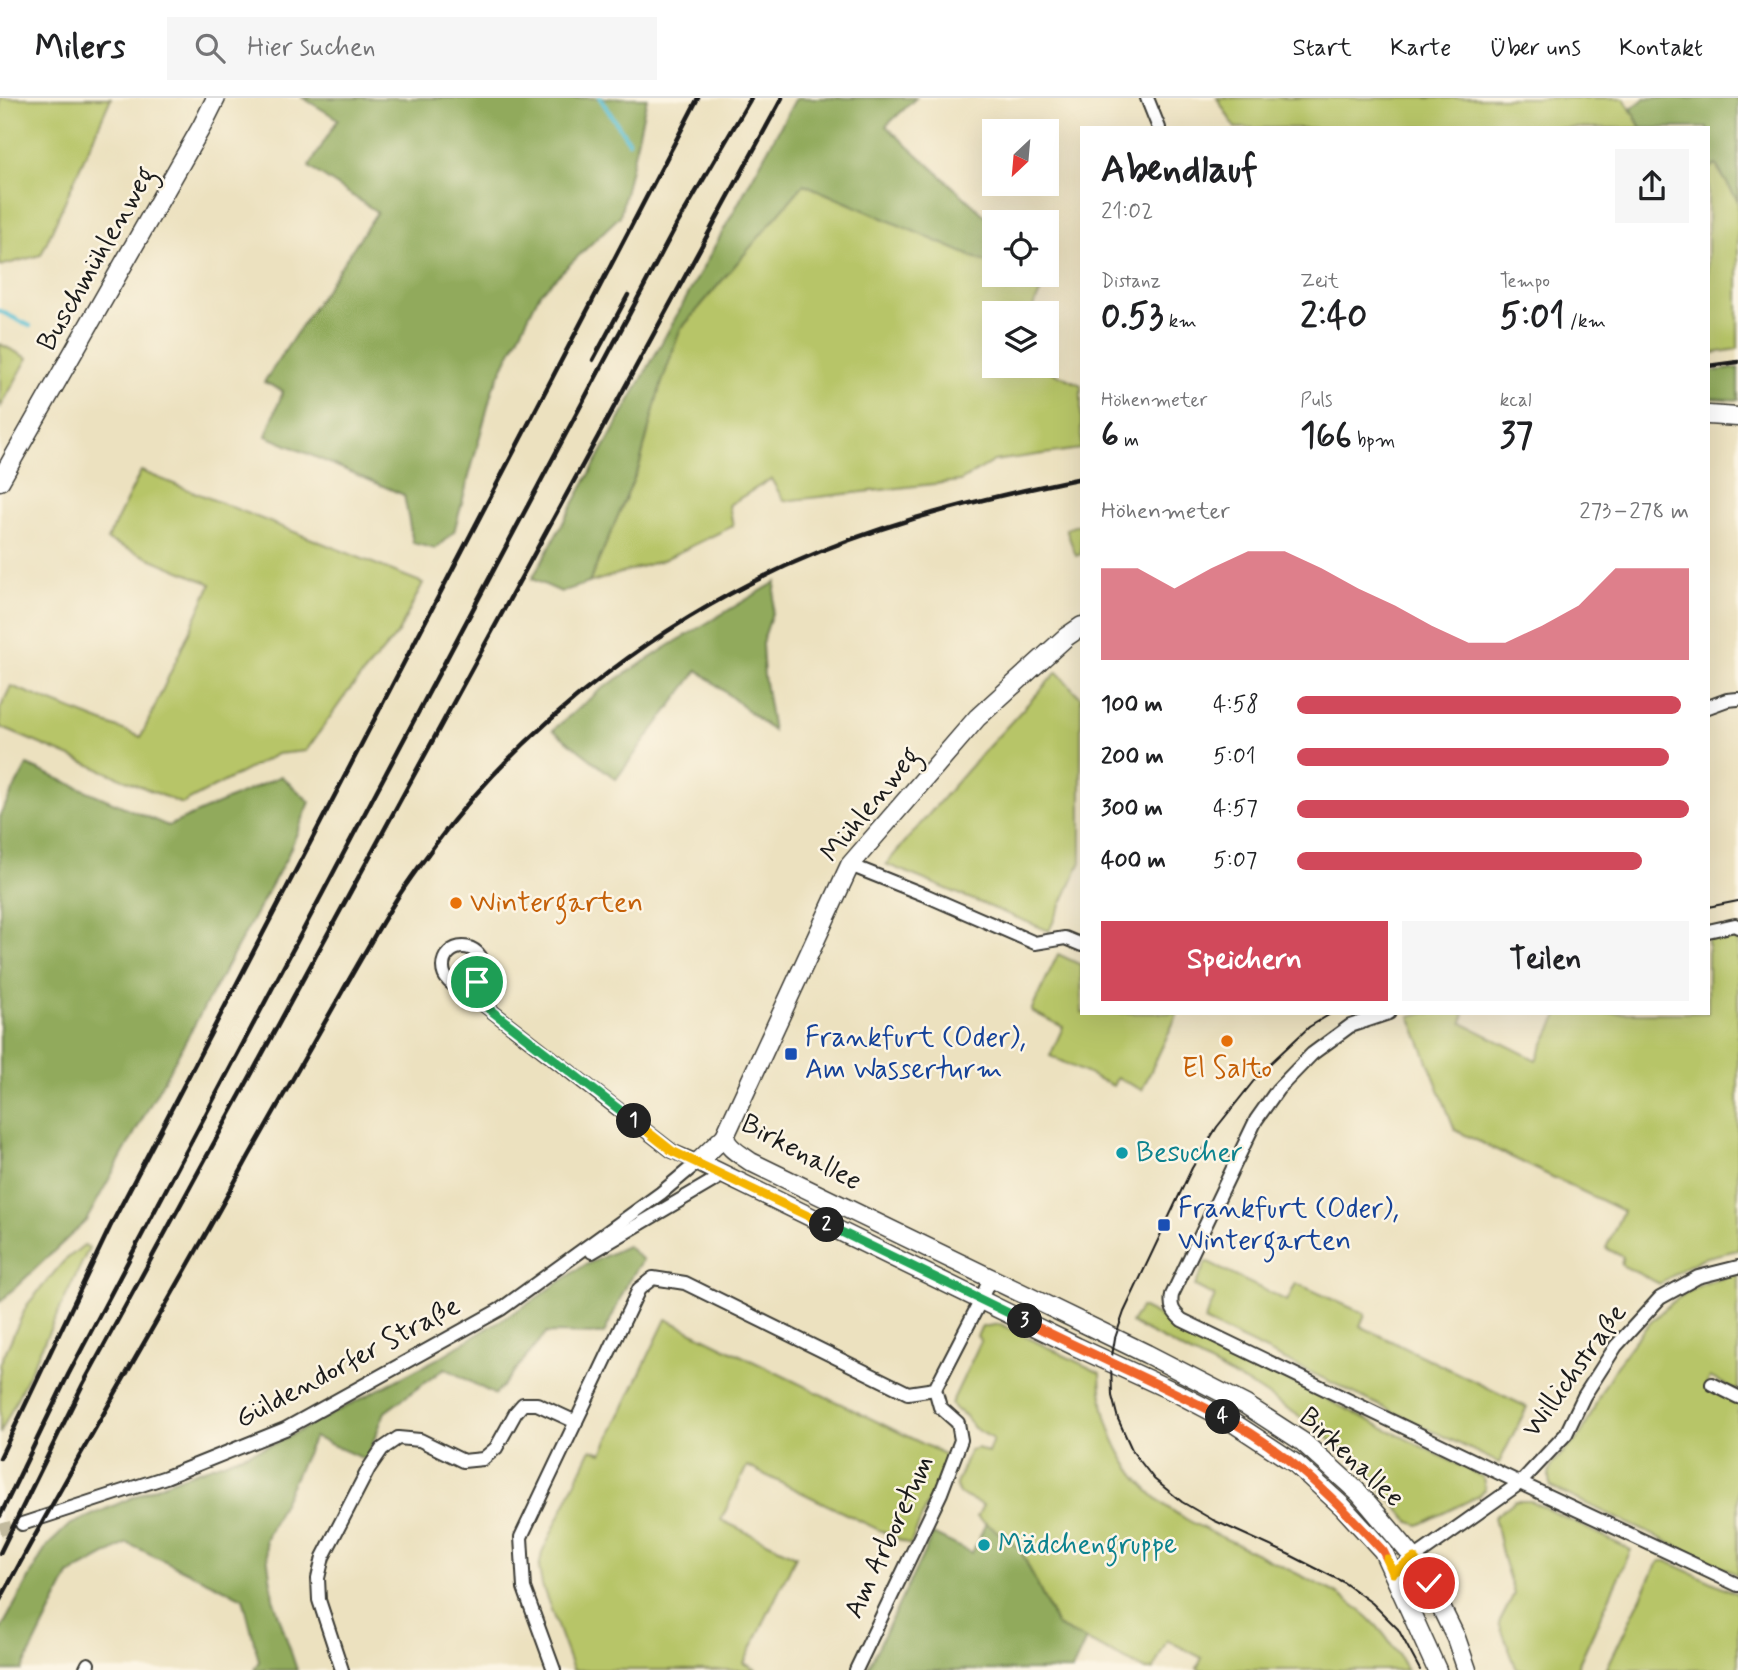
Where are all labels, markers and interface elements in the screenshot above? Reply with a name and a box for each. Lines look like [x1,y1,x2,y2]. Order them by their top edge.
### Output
search box [167,17,657,80]
text: Milers [35,26,125,70]
icon: search [191,29,229,67]
text: Hier suchen [247,31,376,65]
text: Start [1292,33,1352,64]
text: Karte [1390,33,1451,64]
text: Über uns [1489,33,1581,64]
text: Kontakt [1619,33,1703,64]
north arrow [982,119,1059,196]
map controls [982,119,1059,378]
text: Abendlauf [1101,146,1258,195]
button: share [1615,149,1689,223]
street label: Buschmühlenweg [29,160,168,360]
text: 21:02 [1101,197,1153,227]
button: locate [982,210,1059,287]
text: Distanz [1101,269,1161,294]
text: Zeit [1300,269,1339,294]
text: Tempo [1500,269,1550,294]
text: 0.53 [1101,294,1164,340]
text: 2:40 [1300,294,1367,340]
text: 5:01 [1500,294,1565,340]
button: layers [982,301,1059,378]
text: km [1164,309,1197,334]
text: /km [1565,309,1606,334]
text: Höhenmeter [1101,388,1207,413]
text: Puls [1300,388,1332,413]
text: kcal [1500,388,1532,413]
text: 6 [1101,413,1119,459]
text: 166 [1300,413,1352,459]
text: 37 [1500,413,1533,459]
text: m [1119,428,1139,453]
text: bpm [1352,428,1395,453]
text: Höhenmeter [1101,497,1230,527]
text: 273–278 m [1579,497,1689,527]
text: 100 m [1101,690,1163,720]
text: 4:58 [1213,690,1259,720]
street label: Mühlenweg [813,739,932,873]
text: 200 m [1101,742,1164,772]
text: 5:01 [1213,742,1256,772]
text: 300 m [1101,794,1163,824]
text: 4:57 [1213,794,1258,824]
text: 400 m [1101,846,1166,876]
text: 5:07 [1213,846,1257,876]
place label: Wintergarten [470,885,643,925]
marker: Wintergarten [448,895,464,911]
button: Speichern [1101,921,1388,1001]
button: Teilen [1402,921,1689,1001]
pin [447,952,507,1012]
icon: arrive [458,963,496,1001]
place label: Frankfurt (Oder), Am Wasserturm [805,1020,1026,1089]
marker: El Salto [1219,1033,1235,1049]
marker: Frankfurt (Oder), Am Wasserturm [783,1046,799,1062]
place label: El Salto [1182,1051,1272,1088]
pin: 1 [616,1104,652,1138]
street label: Birkenallee [734,1106,868,1200]
text: 1 [629,1108,638,1133]
place label: Besucher [1136,1135,1243,1172]
marker: Besucher [1114,1145,1130,1161]
place label: Frankfurt (Oder), Wintergarten [1178,1191,1399,1263]
pin: 2 [810,1208,844,1242]
text: 2 [822,1212,831,1237]
marker: Frankfurt (Oder), Wintergarten [1156,1217,1172,1233]
street label: Güldendorfer Straße [229,1288,467,1438]
street label: Willichstraße [1514,1297,1636,1445]
pin: 3 [1007,1304,1042,1338]
text: 3 [1020,1308,1029,1333]
street label: Birkenallee [1290,1399,1412,1517]
pin: 4 [1206,1400,1240,1434]
text: 4 [1217,1404,1228,1429]
street label: Am Arboretum [836,1449,944,1625]
place label: Mädchengruppe [998,1527,1177,1567]
marker: Mädchengruppe [976,1537,992,1553]
pin [1399,1553,1459,1613]
icon: check [1410,1564,1448,1602]

